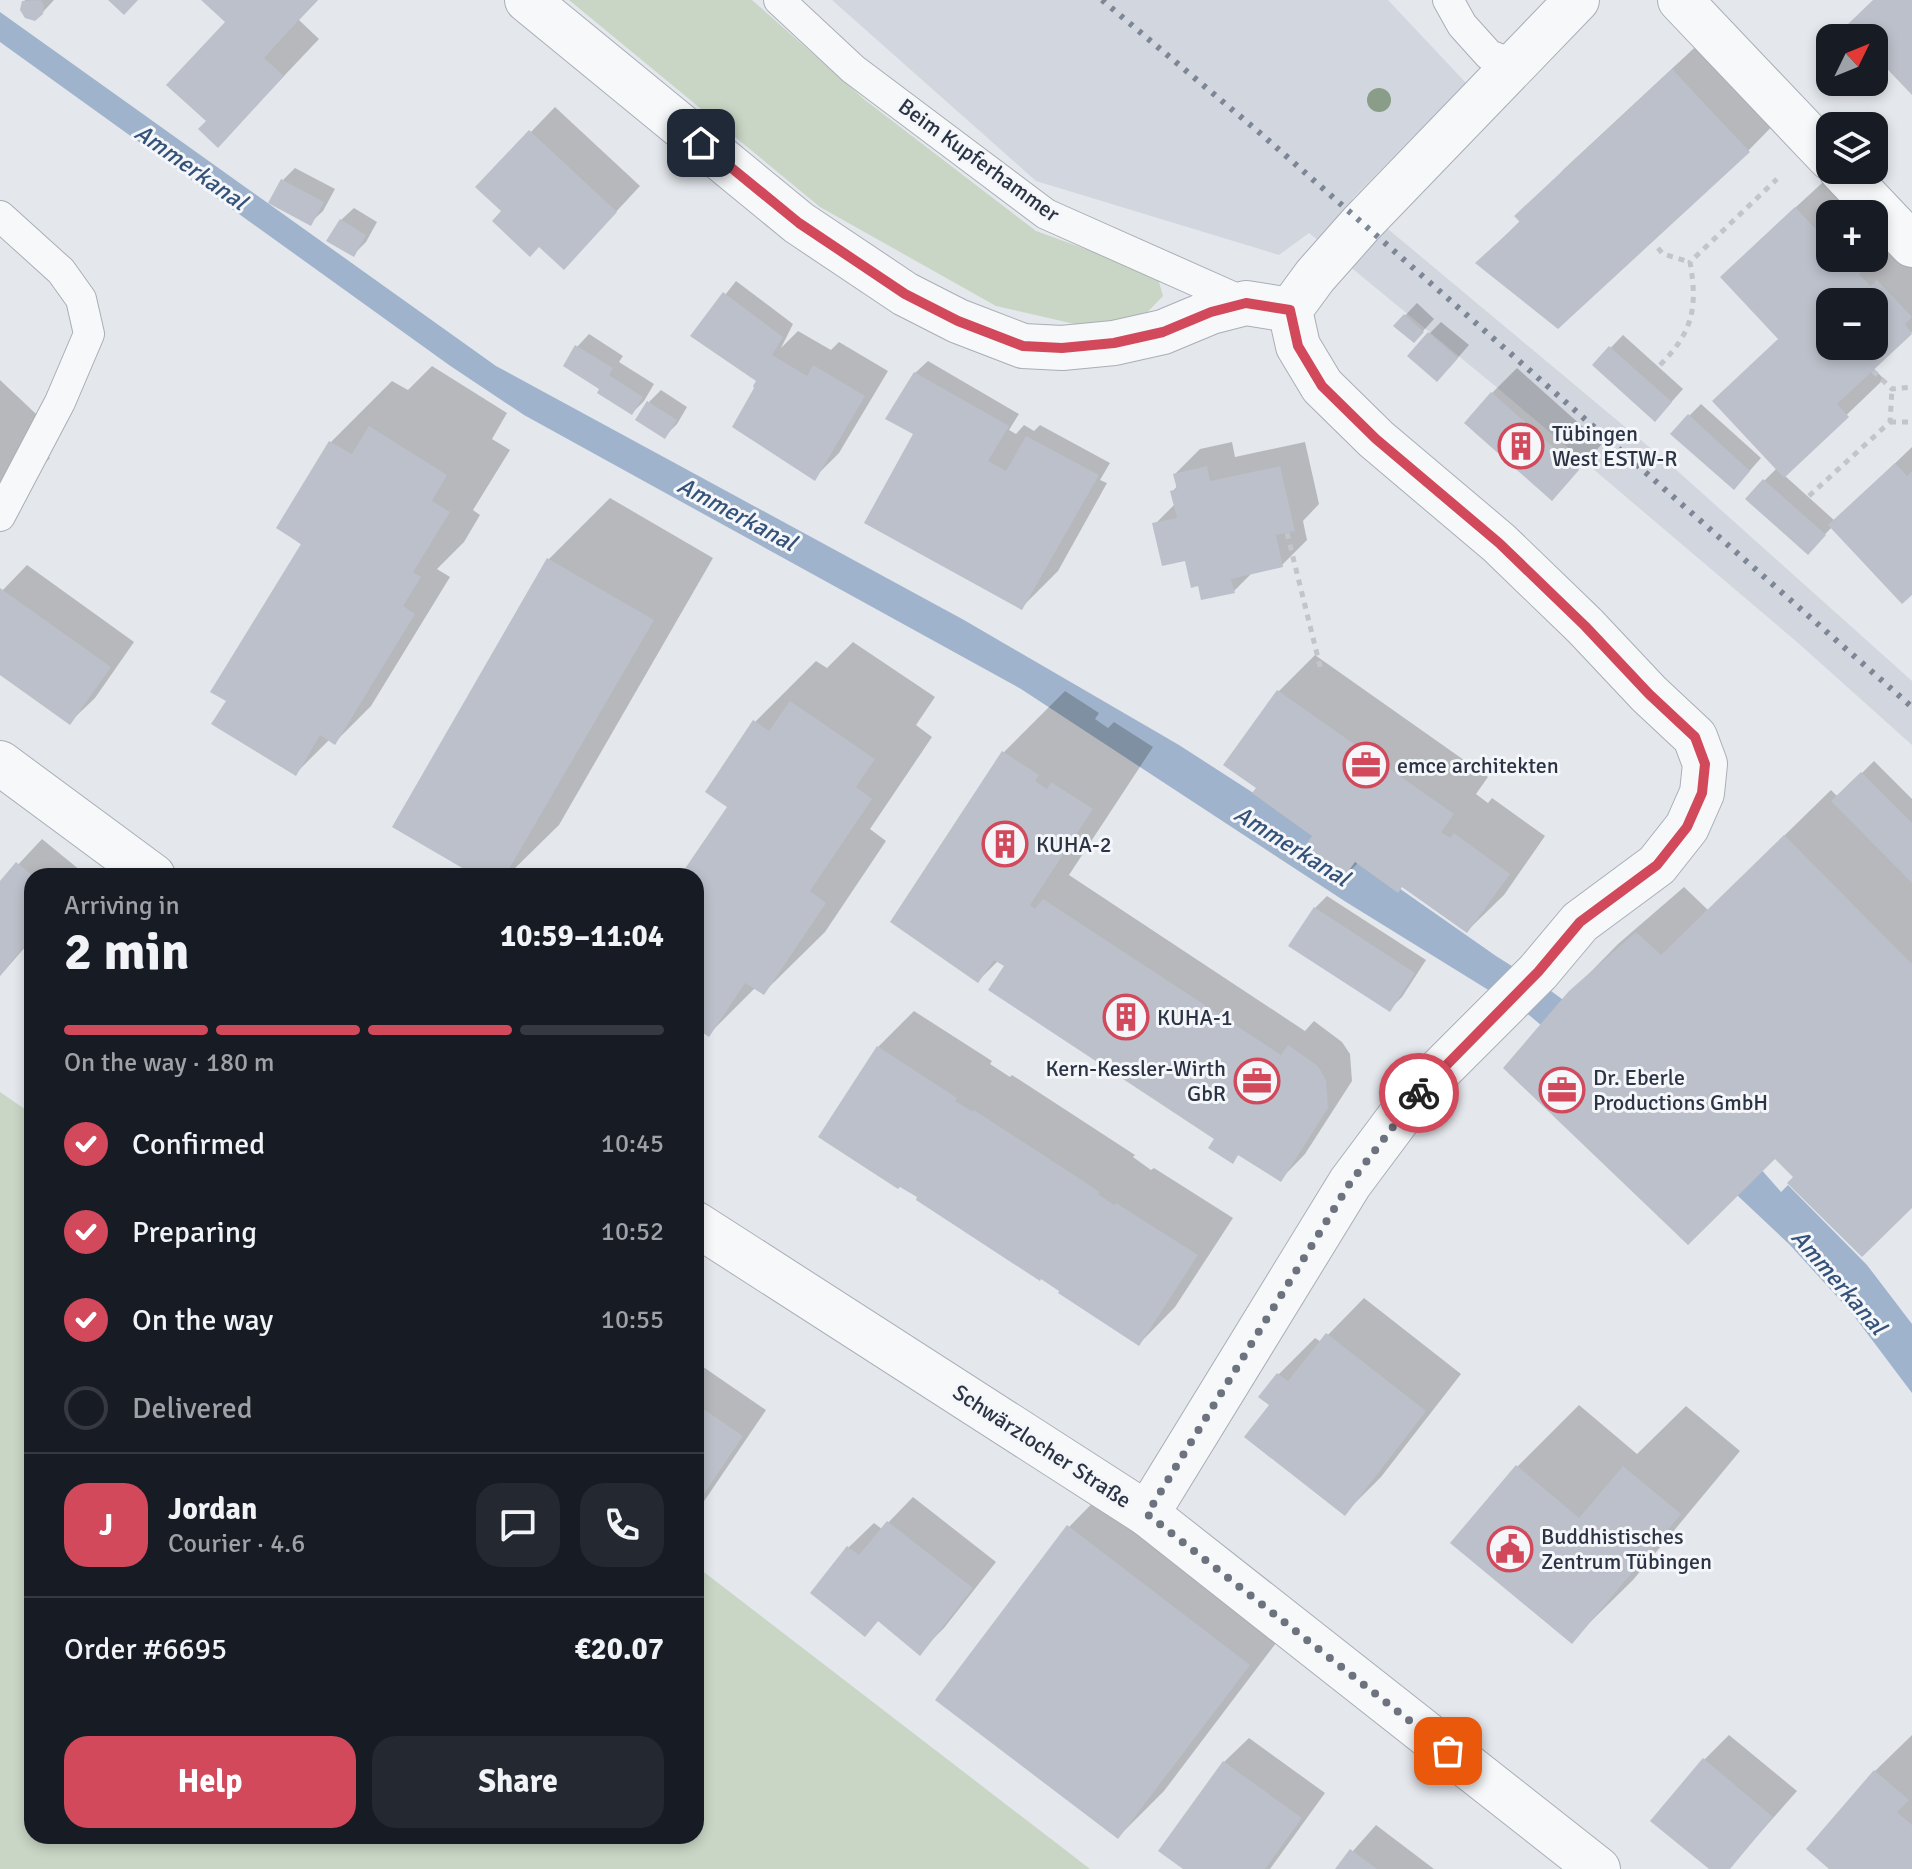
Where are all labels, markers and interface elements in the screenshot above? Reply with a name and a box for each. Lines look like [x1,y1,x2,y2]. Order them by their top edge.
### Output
north arrow [1816,24,1888,96]
map controls [1816,24,1888,360]
street label: Beim Kupferhammer [893,92,1065,228]
pin [667,109,735,177]
button: layers [1816,112,1888,184]
water label: Ammerkanal [129,117,255,218]
icon: home [679,121,723,165]
button: + [1816,200,1888,272]
button: − [1816,288,1888,360]
place label: Tübingen West ESTW-R [1552,420,1678,472]
building icon: Tübingen West ESTW-R [1497,422,1545,470]
water label: Ammerkanal [672,470,803,559]
office icon: emce architekten [1342,741,1390,789]
place label: emce architekten [1397,752,1559,779]
water label: Ammerkanal [1229,799,1357,894]
building icon: KUHA-2 [981,820,1029,868]
place label: KUHA-2 [1036,831,1112,858]
text: Arriving in [64,890,180,922]
text: 10:59–11:04 [500,918,664,955]
text: 2 min [64,920,190,984]
building icon: KUHA-1 [1102,993,1150,1041]
place label: KUHA-1 [1157,1004,1233,1031]
text: On the way · 180 m [64,1047,274,1079]
courier [1379,1053,1459,1133]
place label: Kern-Kessler-Wirth GbR [1046,1055,1226,1107]
office icon: Kern-Kessler-Wirth GbR [1233,1057,1281,1105]
place label: Dr. Eberle Productions GmbH [1593,1064,1768,1116]
office icon: Dr. Eberle Productions GmbH [1538,1066,1586,1114]
icon: bike [1397,1071,1441,1115]
icon: check [64,1122,108,1166]
text: Confirmed [132,1126,265,1163]
text: 10:45 [601,1128,664,1160]
icon: check [64,1210,108,1254]
text: Preparing [132,1214,257,1251]
text: 10:52 [601,1216,664,1248]
water label: Ammerkanal [1785,1223,1894,1342]
icon: check [64,1298,108,1342]
text: On the way [132,1302,273,1339]
text: 10:55 [601,1304,664,1336]
street label: Schwärzlocher Straße [948,1378,1136,1514]
text: Delivered [132,1390,253,1427]
button: chat [476,1483,560,1567]
button: phone [580,1483,664,1567]
text: Jordan [168,1491,257,1528]
text: J [99,1507,113,1544]
place label: Buddhistisches Zentrum Tübingen [1541,1523,1712,1575]
public building icon: Buddhistisches Zentrum Tübingen [1486,1525,1534,1573]
text: Courier · 4.6 [168,1528,305,1560]
text: Order #6695 [64,1631,227,1668]
text: €20.07 [574,1631,664,1668]
pin [1414,1717,1482,1785]
icon: bag [1426,1729,1470,1773]
button: Help [64,1736,356,1828]
button: Share [372,1736,664,1828]

